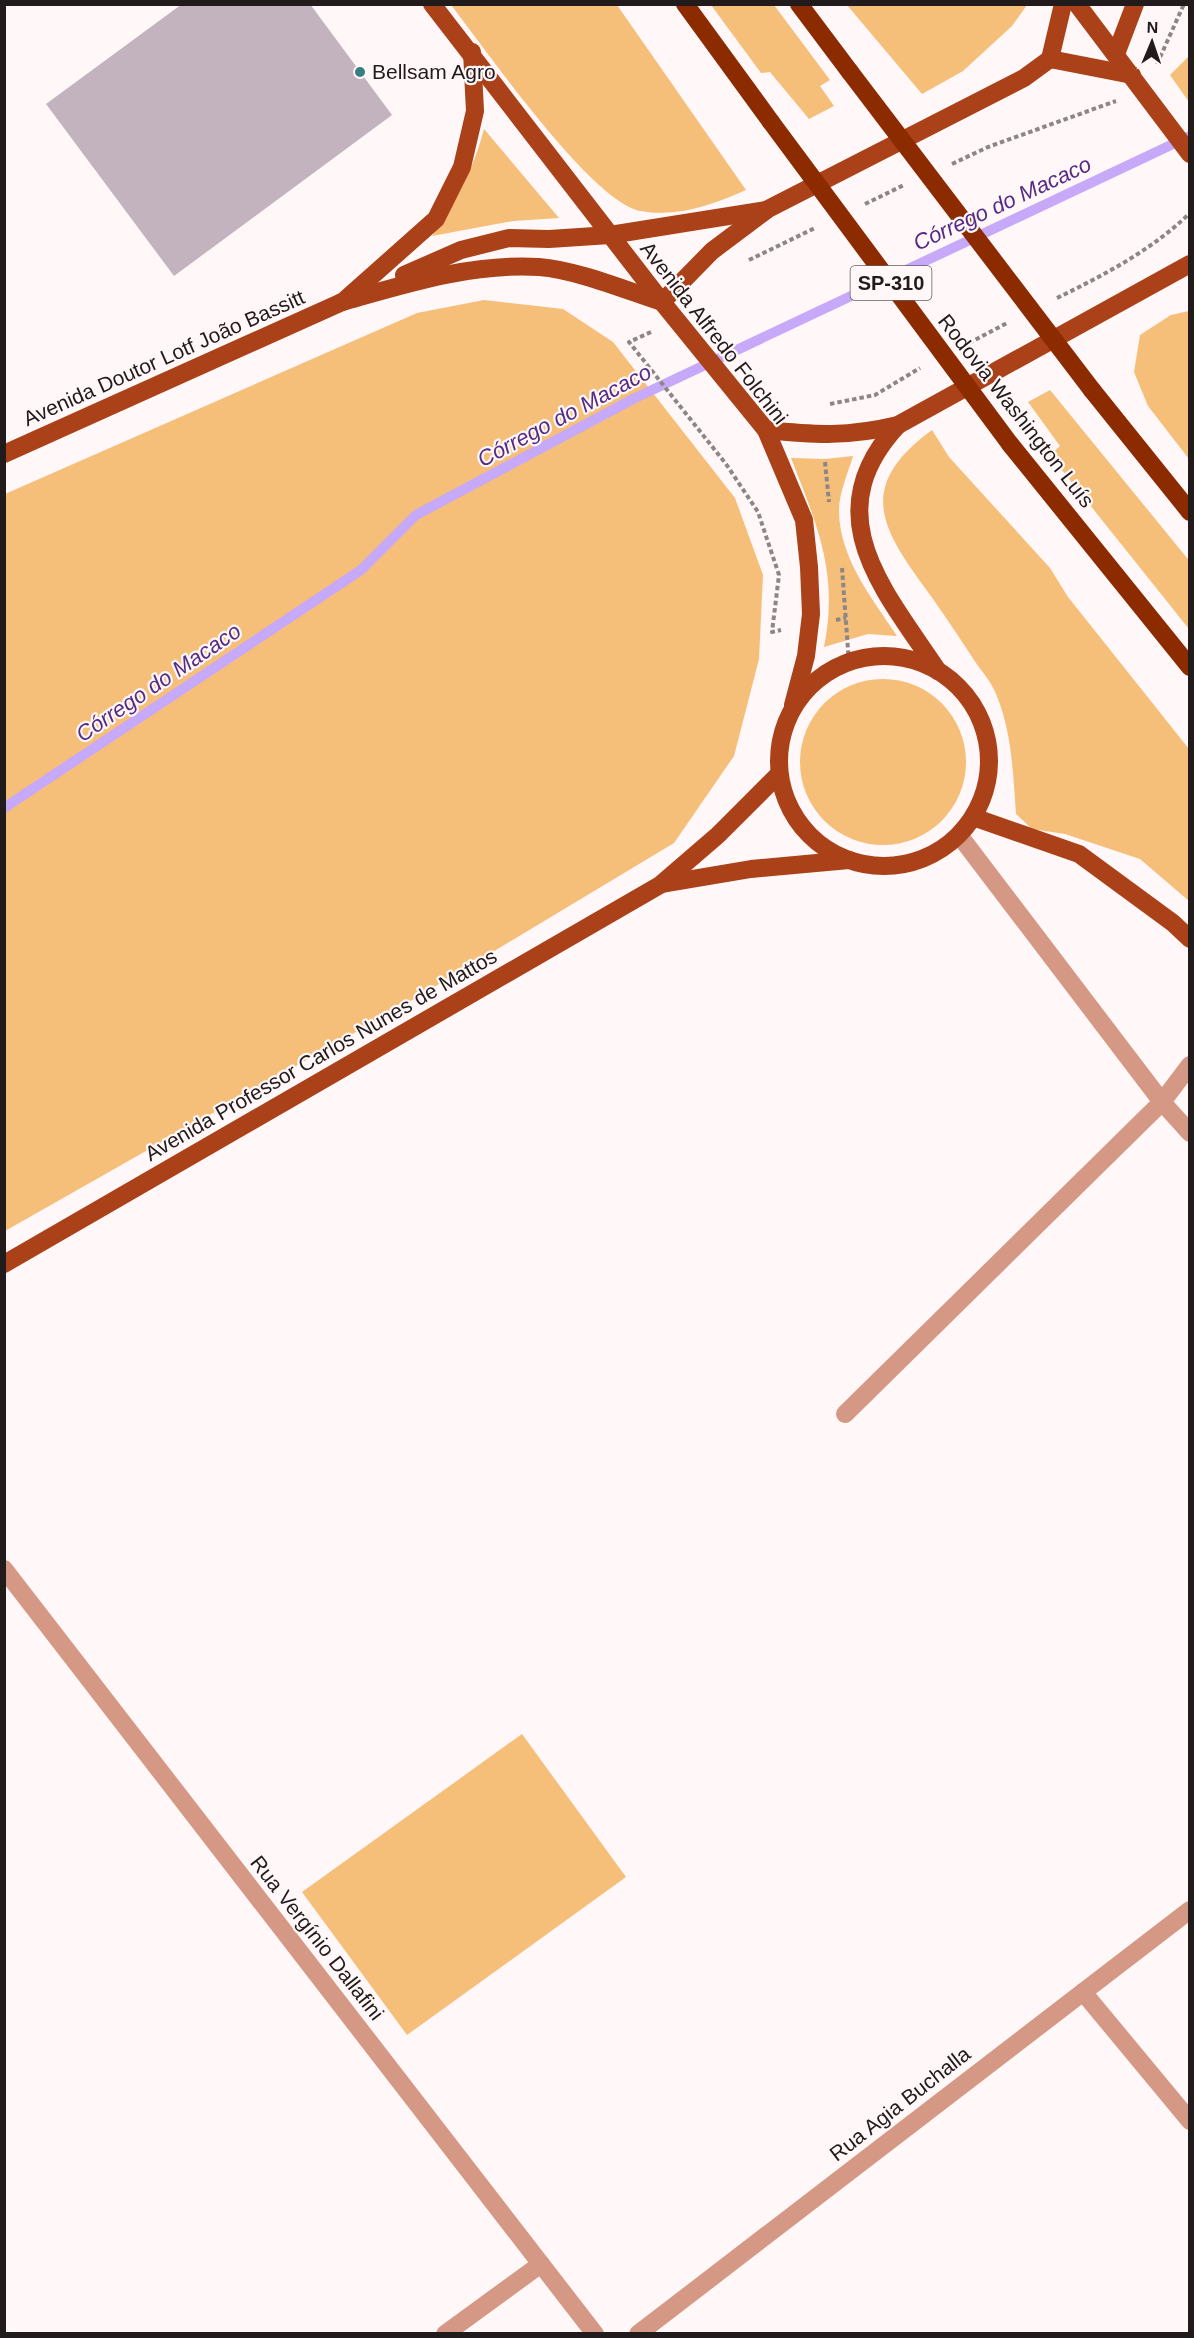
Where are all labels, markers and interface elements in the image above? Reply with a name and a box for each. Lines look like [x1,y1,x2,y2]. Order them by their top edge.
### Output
north arrow [1122,12,1182,72]
text: N [1146,19,1159,36]
place label: Bellsam Agro [372,60,496,83]
marker: Bellsam Agro [353,65,367,79]
water label: Córrego do Macaco [909,151,1095,256]
street label: Avenida Alfredo Folchini [636,237,793,428]
road number: SP-310 [850,266,932,300]
street label: Avenida Doutor Lotf João Bassitt [20,285,308,430]
street label: Rodovia Washington Luís [934,310,1099,512]
water label: Córrego do Macaco [473,359,655,472]
water label: Córrego do Macaco [71,618,245,747]
street label: Avenida Professor Carlos Nunes de Mattos [141,944,501,1165]
street label: Rua Vergínio Dallafini [246,1851,389,2024]
street label: Rua Agia Buchalla [825,2042,975,2165]

